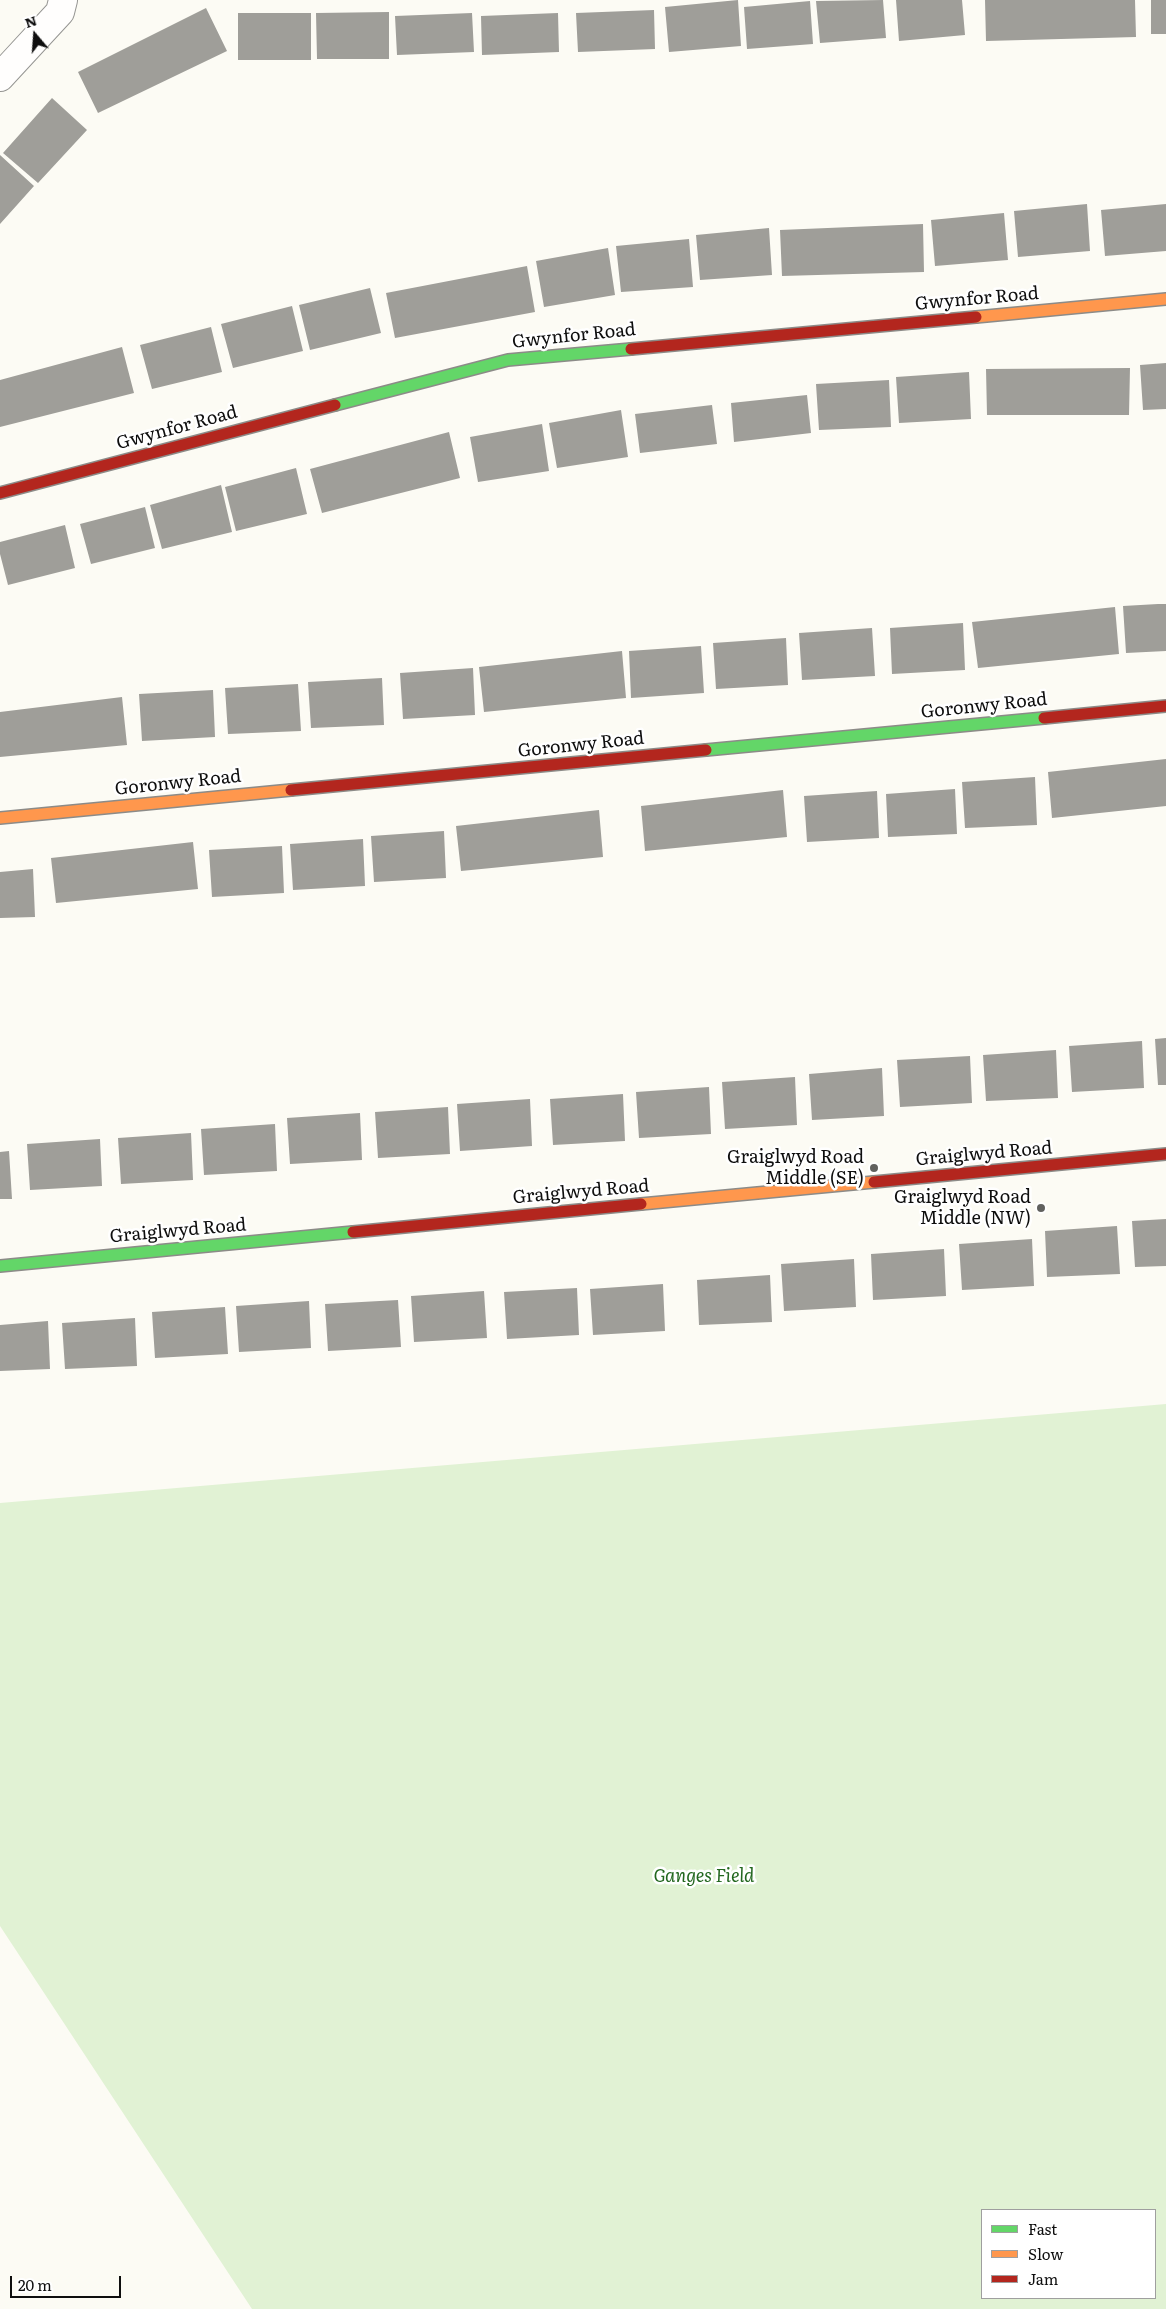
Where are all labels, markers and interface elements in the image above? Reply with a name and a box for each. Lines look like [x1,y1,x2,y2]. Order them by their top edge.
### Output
text: N [22,9,39,32]
north arrow [10,10,60,60]
street label: Gwynfor Road [914,283,1040,315]
street label: Gwynfor Road [511,319,637,353]
street label: Gwynfor Road [114,401,240,455]
street label: Goronwy Road [920,689,1048,723]
street label: Goronwy Road [517,728,645,762]
street label: Goronwy Road [114,766,242,800]
street label: Graiglwyd Road [915,1137,1053,1171]
place label: Graiglwyd Road Middle (SE) [727,1147,864,1190]
marker: Graiglwyd Road Middle (SE) [868,1162,880,1174]
street label: Graiglwyd Road [512,1175,650,1209]
place label: Graiglwyd Road Middle (NW) [894,1187,1031,1230]
marker: Graiglwyd Road Middle (NW) [1035,1202,1047,1214]
street label: Graiglwyd Road [109,1214,247,1248]
park label: Ganges Field [654,1866,754,1888]
legend [981,2209,1156,2299]
text: Fast [1028,2217,1057,2240]
text: Slow [1028,2242,1063,2265]
scale bar [12,2266,124,2298]
text: Jam [1028,2267,1058,2290]
text: 20 m [18,2273,52,2296]

